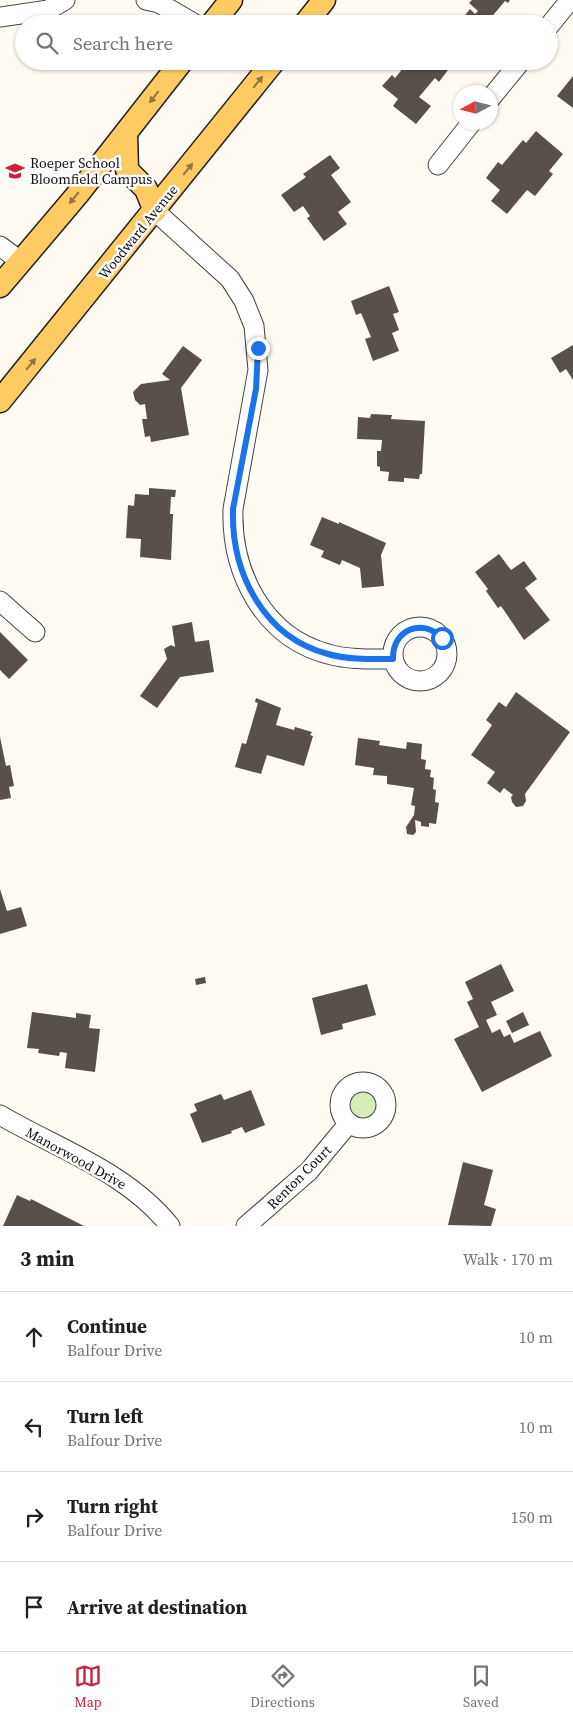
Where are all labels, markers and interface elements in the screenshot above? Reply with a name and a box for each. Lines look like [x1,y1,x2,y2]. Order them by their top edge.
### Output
search box [15,15,558,70]
icon: search [33,29,61,57]
text: Search here [73,30,173,56]
one-way arrow [253,76,264,89]
north arrow [453,85,498,130]
one-way arrow [149,90,160,103]
place label: Roeper School Bloomfield Campus [30,153,152,189]
school or university icon: Roeper School Bloomfield Campus [4,160,26,182]
one-way arrow [183,162,193,176]
street label: Woodward Avenue [94,181,182,283]
one-way arrow [68,192,80,204]
route end [247,337,270,360]
one-way arrow [26,358,37,371]
route start [431,627,454,650]
street label: Manorwood Drive [22,1122,130,1194]
street label: Renton Court [262,1140,336,1214]
text: 3 min [20,1244,75,1273]
text: Walk · 170 m [463,1248,553,1270]
text: Continue [67,1313,147,1339]
icon: ahead [20,1323,48,1351]
text: 10 m [519,1326,553,1348]
text: Balfour Drive [67,1339,162,1361]
text: Turn left [67,1403,143,1429]
icon: left [20,1413,48,1441]
text: 10 m [519,1416,553,1438]
text: Balfour Drive [67,1429,162,1451]
text: Turn right [67,1493,158,1519]
icon: right [20,1503,48,1531]
text: 150 m [511,1506,553,1528]
text: Balfour Drive [67,1519,162,1541]
icon: arrive [20,1593,48,1621]
text: Arrive at destination [67,1594,247,1620]
tab: Map [74,1662,102,1712]
tab: Directions [250,1662,315,1712]
tab: Saved [463,1662,499,1712]

